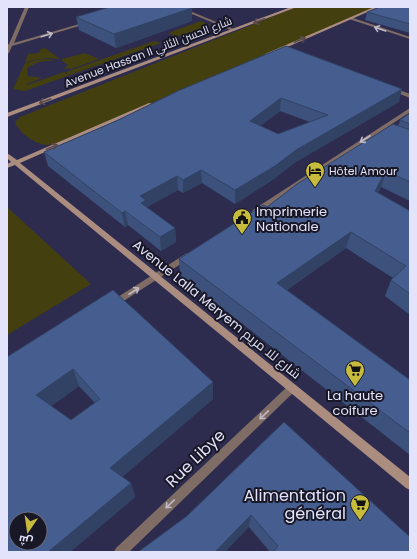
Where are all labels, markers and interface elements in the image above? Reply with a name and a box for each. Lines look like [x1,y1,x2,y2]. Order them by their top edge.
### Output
street label: Avenue Hassan II شارع الحسن الثاني [62,13,235,92]
one-way arrow [253,17,265,25]
one-way arrow [374,24,386,32]
one-way arrow [41,31,54,38]
one-way arrow [294,36,306,43]
one-way arrow [40,97,52,105]
one-way arrow [360,135,371,143]
one-way arrow [45,142,57,150]
hotel icon: Hôtel Amour [304,160,326,188]
place label: Hôtel Amour [329,163,397,179]
place label: Imprimerie Nationale [256,202,327,236]
public building icon: Imprimerie Nationale [231,207,253,235]
street label: Avenue Lalla Meryem شارع للا مريم [129,235,305,383]
one-way arrow [128,287,139,295]
supermarket icon: La haute coifure [344,359,366,387]
place label: La haute coifure [327,386,383,420]
one-way arrow [259,410,269,419]
street label: Rue Libye [160,424,230,493]
place label: Alimentation général [244,484,346,525]
supermarket icon: Alimentation général [349,493,371,521]
one-way arrow [165,499,175,509]
north arrow [8,511,48,551]
text: ش [17,531,34,550]

